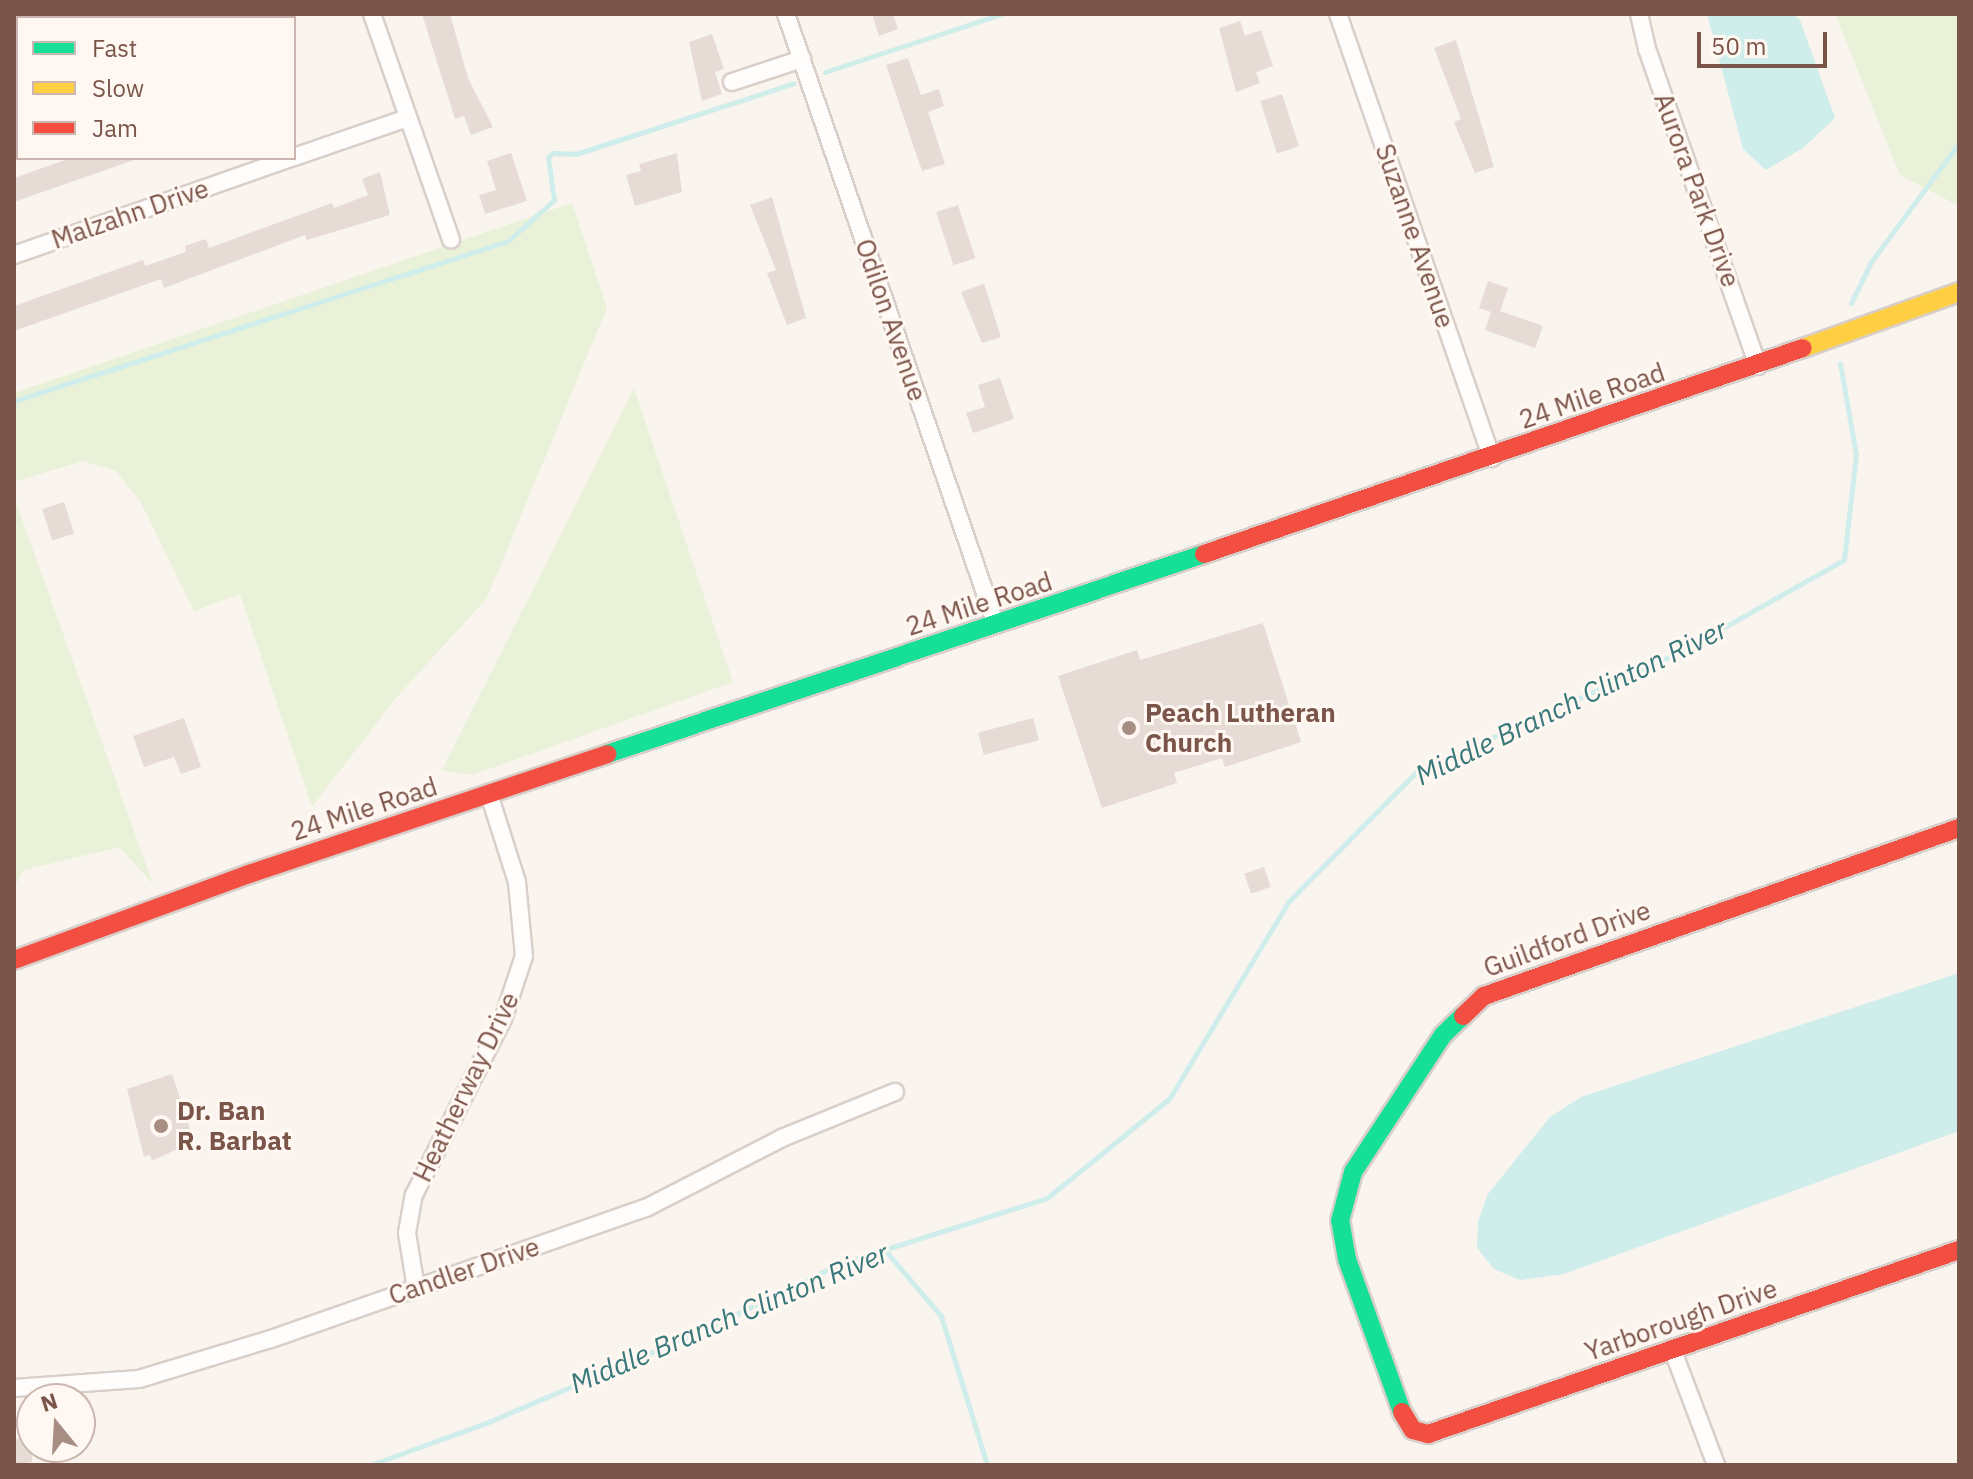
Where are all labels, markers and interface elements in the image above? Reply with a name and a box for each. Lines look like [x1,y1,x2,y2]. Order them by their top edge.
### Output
legend [16,16,296,160]
scale bar [1701,16,1831,66]
text: 50 m [1711,30,1766,62]
text: Fast [92,32,137,64]
text: Slow [92,72,144,104]
street label: Aurora Park Drive [1647,89,1747,291]
text: Jam [92,112,138,144]
street label: Suzanne Avenue [1369,140,1461,332]
street label: Malzahn Drive [47,173,213,255]
street label: Odilon Avenue [849,235,933,405]
street label: 24 Mile Road [1515,356,1669,436]
street label: 24 Mile Road [902,566,1056,642]
water label: Middle Branch Clinton River [1410,612,1732,792]
place label: Peach Lutheran Church [1145,697,1336,758]
marker: Peach Lutheran Church [1120,719,1138,737]
street label: 24 Mile Road [287,771,441,847]
street label: Guildford Drive [1479,894,1655,984]
street label: Heatherway Drive [407,987,525,1187]
place label: Dr. Ban R. Barbat [177,1095,292,1156]
marker: Dr. Ban R. Barbat [152,1117,170,1135]
street label: Candler Drive [385,1231,543,1311]
water label: Middle Branch Clinton River [565,1236,893,1400]
street label: Yarborough Drive [1581,1273,1781,1367]
north arrow [16,1383,96,1463]
text: N [37,1385,61,1418]

